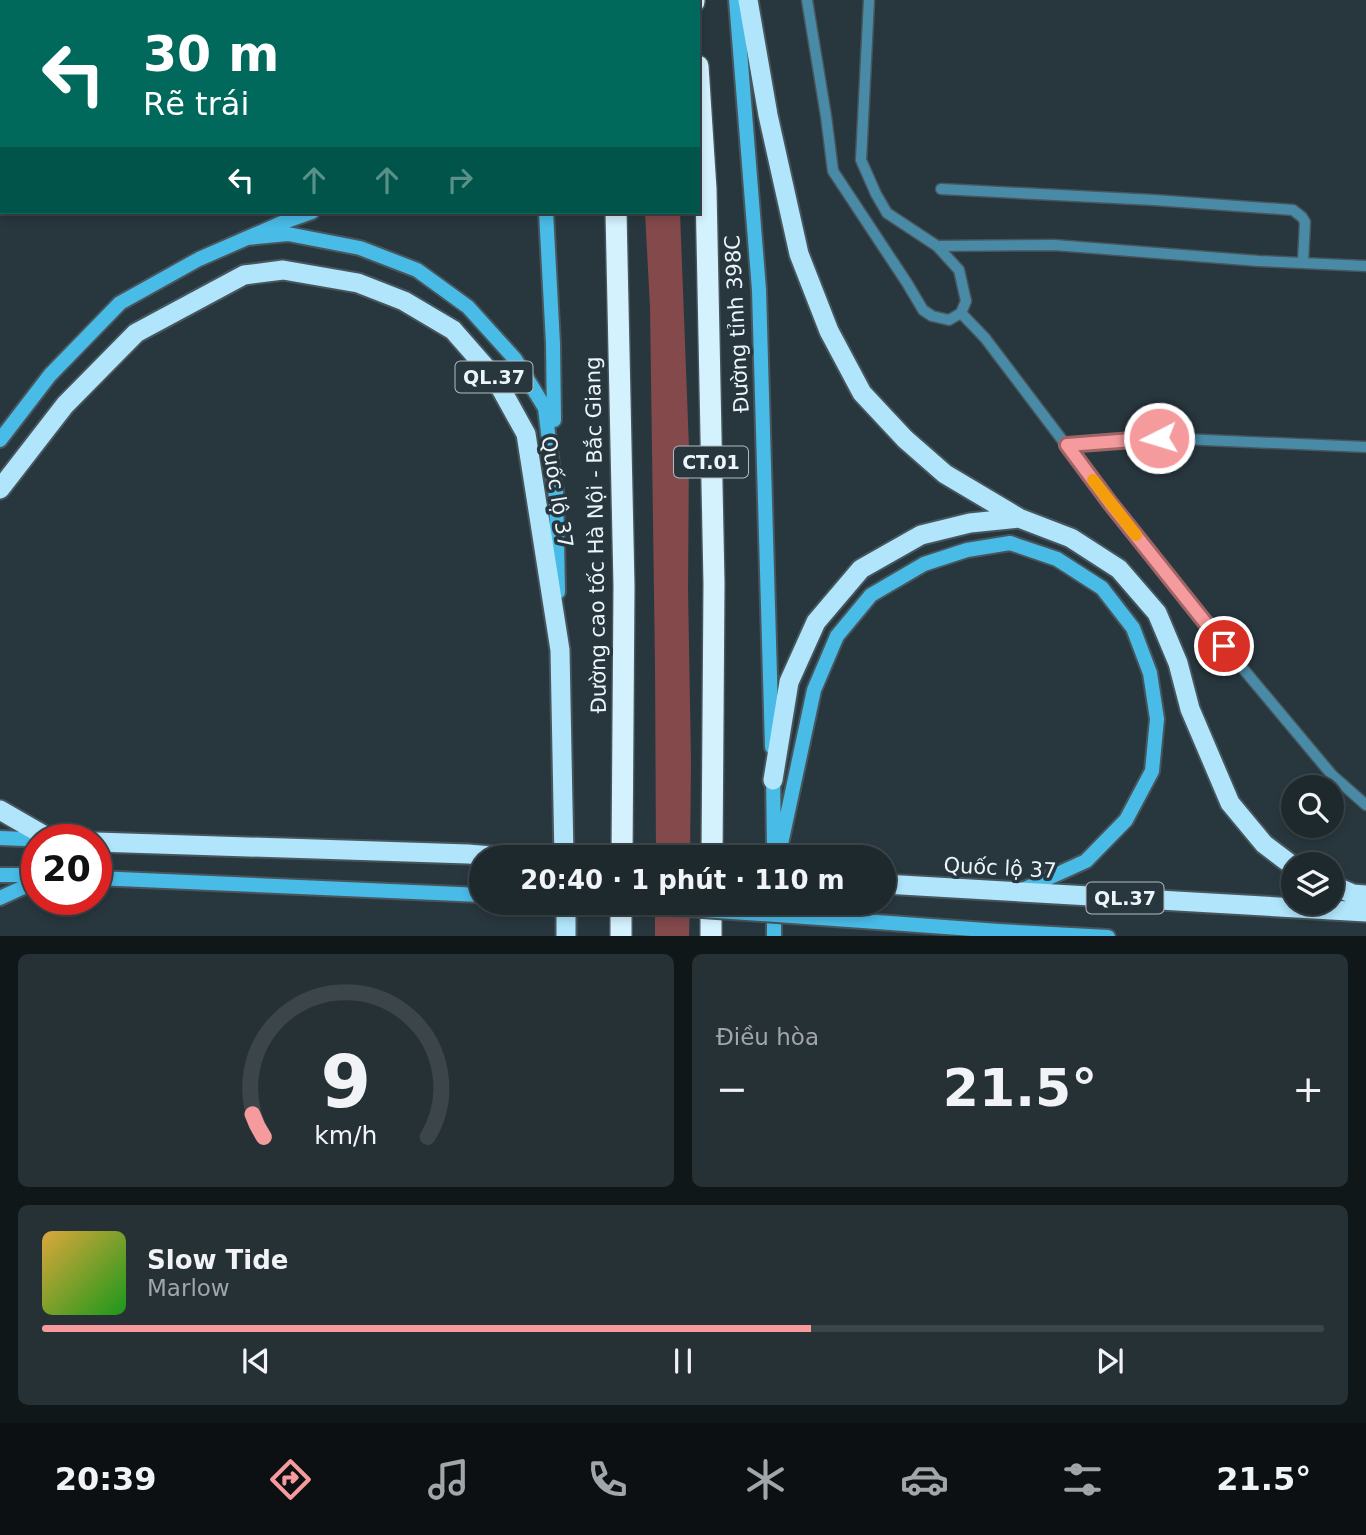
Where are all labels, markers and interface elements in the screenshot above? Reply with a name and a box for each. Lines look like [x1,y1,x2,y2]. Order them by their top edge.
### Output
text: 30 m [143,26,279,83]
icon: left [28,28,119,119]
text: Rẽ trái [143,85,249,123]
icon: left [222,161,260,199]
icon: ahead [295,161,333,199]
icon: ahead [368,161,406,199]
icon: right [441,161,479,199]
street label: Đường tỉnh 398C [720,235,754,413]
street label: Đường cao tốc Hà Nội - Bắc Giang [581,356,611,714]
road number: QL.37 [456,362,532,392]
position arrow [1122,401,1196,475]
street label: Quốc lộ 37 [536,434,578,550]
road number: CT.01 [674,446,748,477]
pin [1194,616,1254,676]
icon: arrive [1205,627,1243,665]
map controls [1281,775,1344,915]
button: search [1281,775,1344,838]
speed limit sign: 20 [21,824,112,915]
button: layers [1281,852,1344,915]
street label: Quốc lộ 37 [943,853,1057,883]
text: 20:40 · 1 phút · 110 m [520,865,845,895]
road number: QL.37 [1086,882,1164,914]
text: Điều hòa [716,1024,819,1050]
text: 9 [321,1039,371,1124]
text: 21.5° [943,1058,1097,1118]
text: − [716,1067,748,1111]
text: + [1292,1067,1324,1111]
text: km/h [314,1120,378,1149]
text: Slow Tide [147,1245,288,1275]
text: Marlow [147,1275,230,1301]
icon: previous [237,1342,275,1380]
icon: pause [664,1342,702,1380]
icon: next [1091,1342,1129,1380]
icon: directions [266,1455,315,1504]
icon: music [424,1455,473,1504]
icon: phone [583,1455,632,1504]
icon: climate [741,1455,790,1504]
icon: car [900,1455,949,1504]
icon: filters [1058,1455,1107,1504]
text: 20:39 [55,1460,157,1498]
text: 21.5° [1216,1460,1311,1498]

